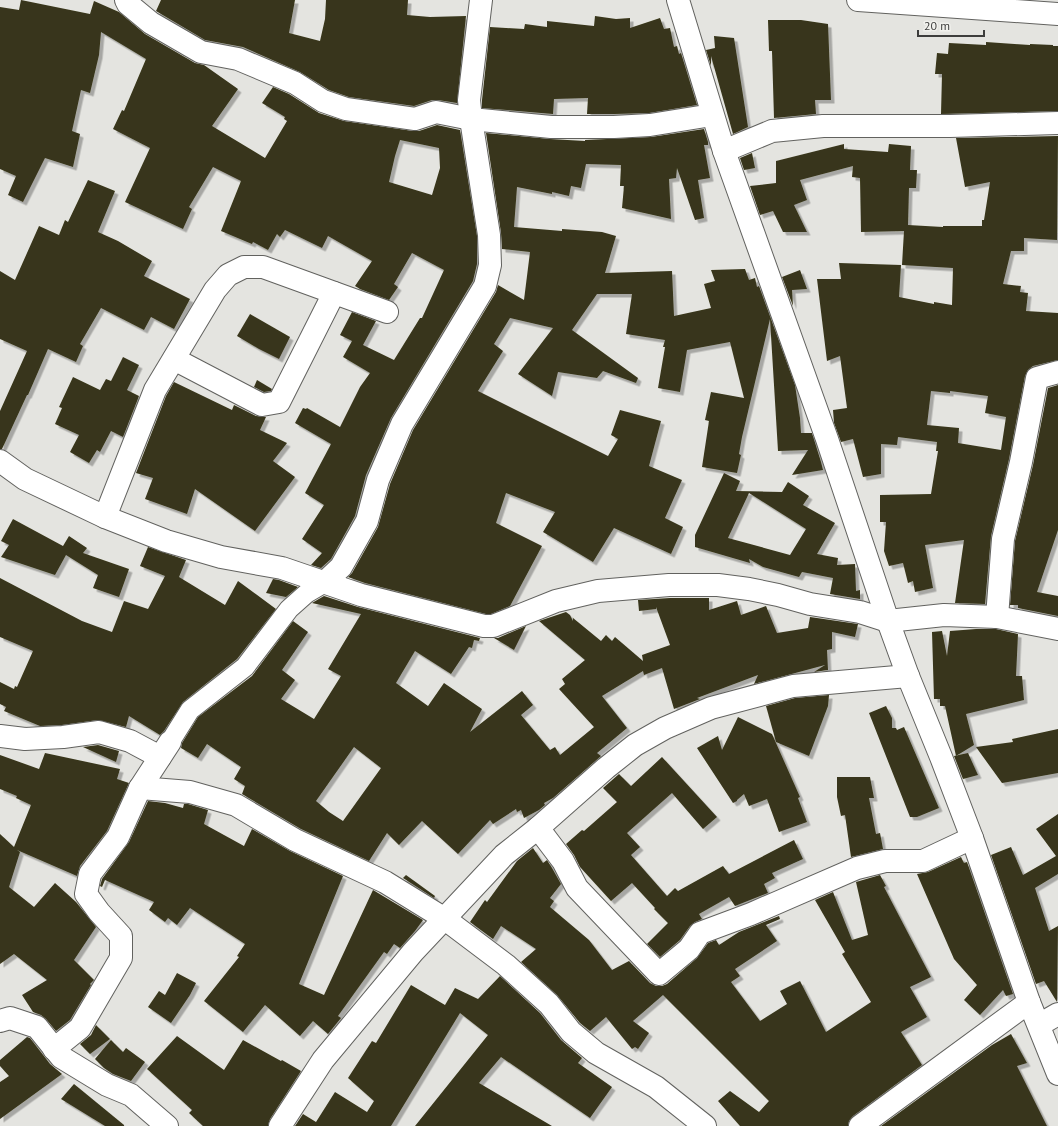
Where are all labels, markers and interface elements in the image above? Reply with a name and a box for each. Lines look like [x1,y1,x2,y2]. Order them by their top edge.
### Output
scale bar [918,12,984,38]
text: 20 m [924,18,950,33]

